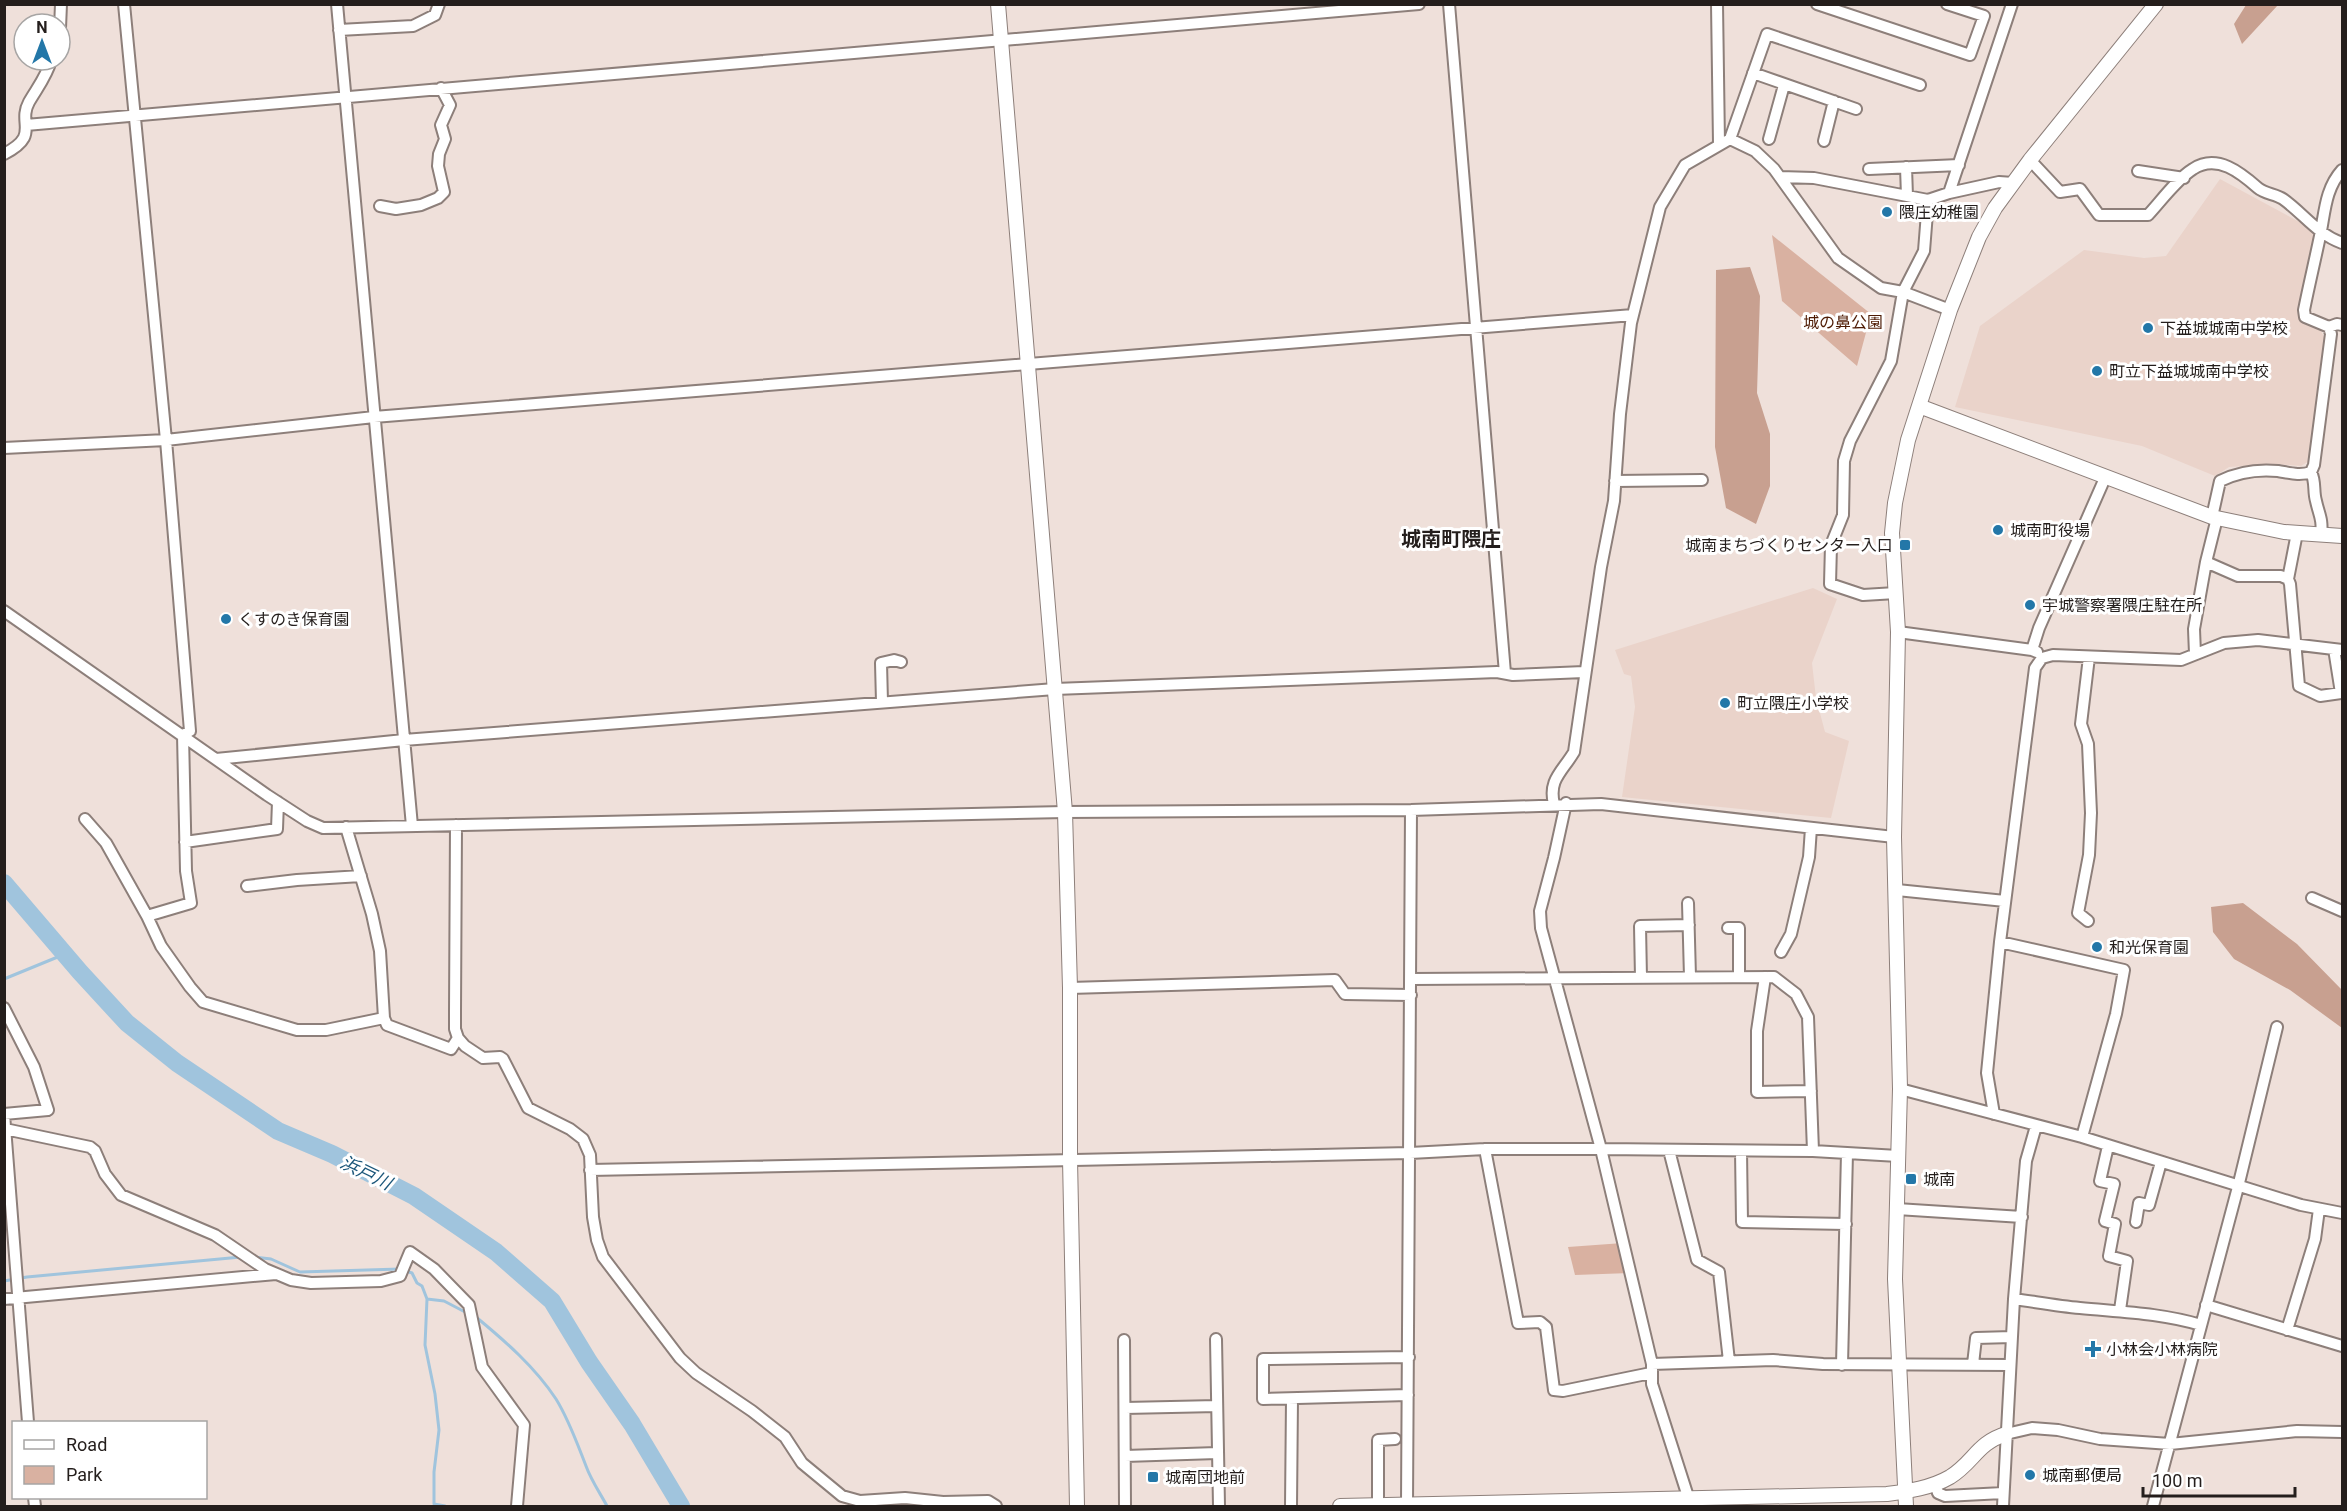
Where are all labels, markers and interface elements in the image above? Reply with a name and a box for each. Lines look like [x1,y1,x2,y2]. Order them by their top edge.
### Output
north arrow [12,12,72,72]
text: N [36,18,48,37]
place label: 隈庄幼稚園 [1899,203,1979,222]
marker: 隈庄幼稚園 [1880,205,1894,219]
park label: 城の鼻公園 [1803,313,1883,332]
place label: 下益城城南中学校 [2160,319,2288,338]
marker: 下益城城南中学校 [2141,321,2155,335]
place label: 町立下益城城南中学校 [2109,362,2269,381]
marker: 町立下益城城南中学校 [2090,364,2104,378]
place label: 城南町役場 [2010,521,2090,540]
marker: 城南町役場 [1991,523,2005,537]
district label: 城南町隈庄 [1401,527,1501,551]
place label: 城南まちづくりセンター入口 [1685,536,1893,555]
marker: 城南まちづくりセンター入口 [1898,538,1912,552]
place label: 宇城警察署隈庄駐在所 [2042,596,2202,615]
marker: 宇城警察署隈庄駐在所 [2023,598,2037,612]
place label: くすのき保育園 [238,610,350,629]
marker: くすのき保育園 [219,612,233,626]
place label: 町立隈庄小学校 [1737,694,1849,713]
marker: 町立隈庄小学校 [1718,696,1732,710]
place label: 和光保育園 [2109,938,2189,957]
marker: 和光保育園 [2090,940,2104,954]
water label: 浜戸川 [337,1151,397,1195]
place label: 城南 [1923,1170,1955,1189]
marker: 城南 [1904,1172,1918,1186]
marker: 小林会小林病院 [2084,1340,2102,1358]
place label: 小林会小林病院 [2106,1340,2218,1359]
legend [12,1421,207,1499]
text: Road [66,1434,107,1455]
scale bar [2143,1460,2294,1498]
text: Park [66,1464,103,1485]
place label: 城南郵便局 [2042,1466,2122,1485]
place label: 城南団地前 [1165,1468,1245,1487]
marker: 城南郵便局 [2023,1468,2037,1482]
marker: 城南団地前 [1146,1470,1160,1484]
text: 100 m [2152,1470,2203,1491]

